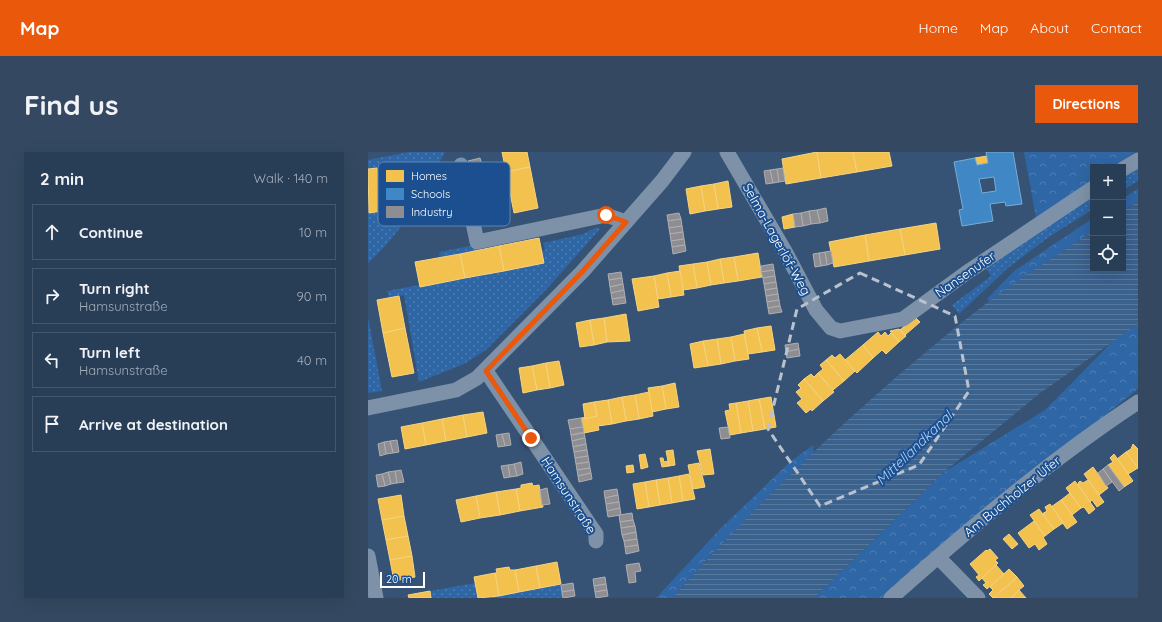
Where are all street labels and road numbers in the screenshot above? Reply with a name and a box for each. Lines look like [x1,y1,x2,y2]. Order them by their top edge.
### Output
street label: Selma-Lagerlöf-Weg [740,180,814,298]
street label: Nansenufer [932,247,998,301]
street label: Am Buchholzer Ufer [960,452,1064,540]
street label: Hamsunstraße [538,454,600,536]

